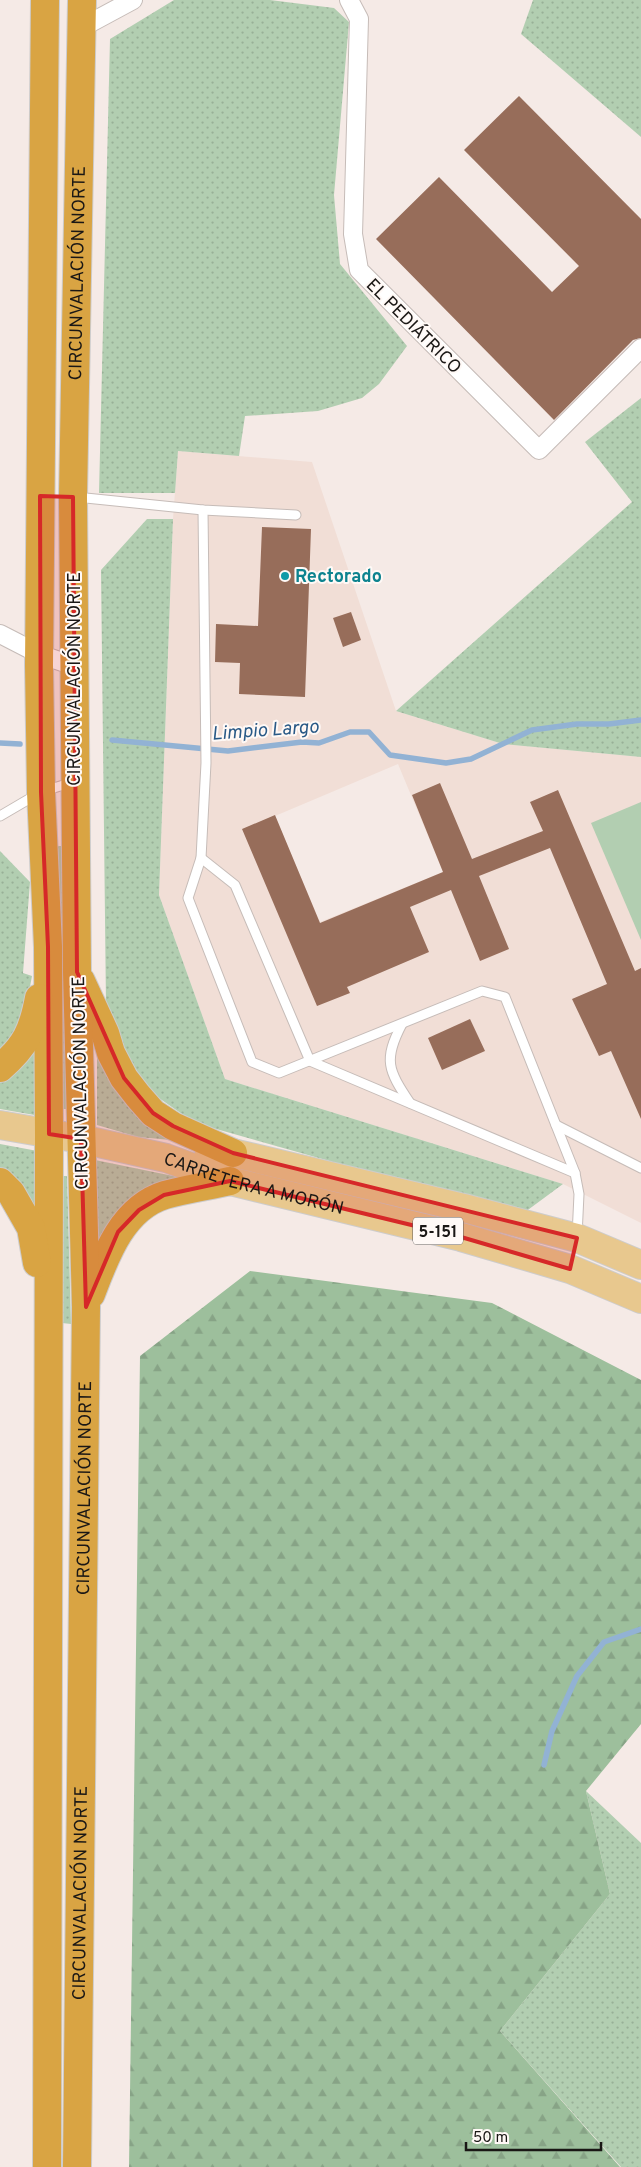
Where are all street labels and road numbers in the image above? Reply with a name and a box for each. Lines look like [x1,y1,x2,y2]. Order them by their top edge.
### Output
street label: CIRCUNVALACIÓN NORTE [65,166,92,381]
street label: EL PEDIÁTRICO [360,273,467,380]
street label: CIRCUNVALACIÓN NORTE [62,572,87,786]
street label: CIRCUNVALACIÓN NORTE [66,976,95,1190]
street label: CARRETERA A MORÓN [160,1148,346,1221]
road number: 5-151 [413,1218,463,1244]
street label: CIRCUNVALACIÓN NORTE [72,1381,98,1595]
street label: CIRCUNVALACIÓN NORTE [68,1786,94,2000]

